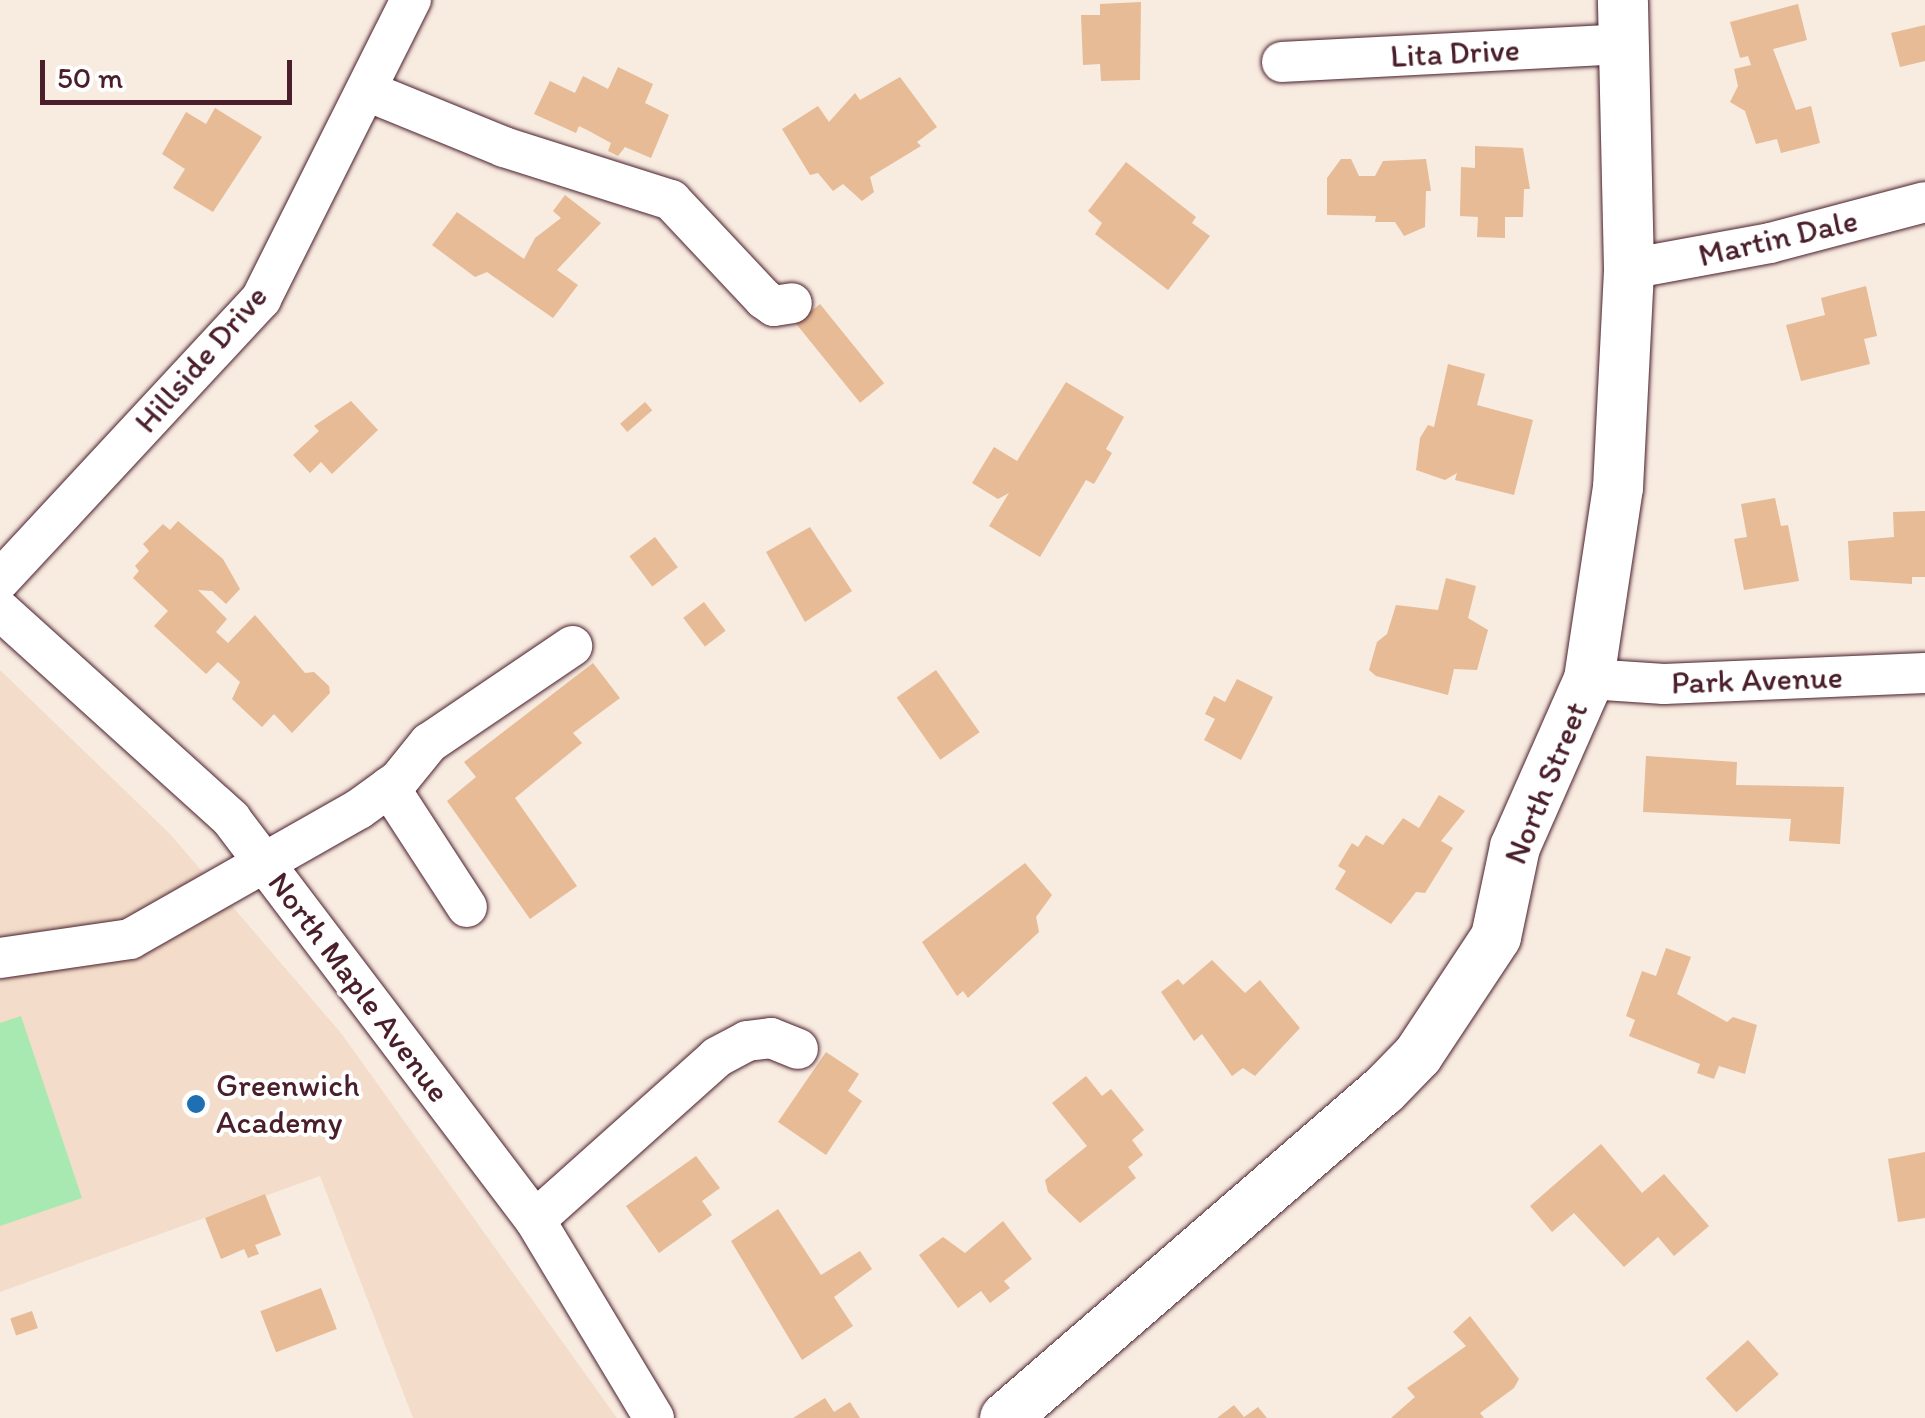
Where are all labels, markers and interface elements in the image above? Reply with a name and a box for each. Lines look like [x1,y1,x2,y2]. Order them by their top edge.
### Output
street label: Lita Drive [1388,30,1522,76]
scale bar [45,40,298,102]
text: 50 m [57,59,123,96]
street label: Martin Dale [1695,201,1861,275]
street label: Hillside Drive [126,277,276,441]
street label: Park Avenue [1671,658,1843,702]
street label: North Street [1496,696,1596,870]
street label: North Maple Avenue [260,865,458,1109]
place label: Greenwich Academy [216,1067,360,1142]
marker: Greenwich Academy [185,1093,207,1115]

